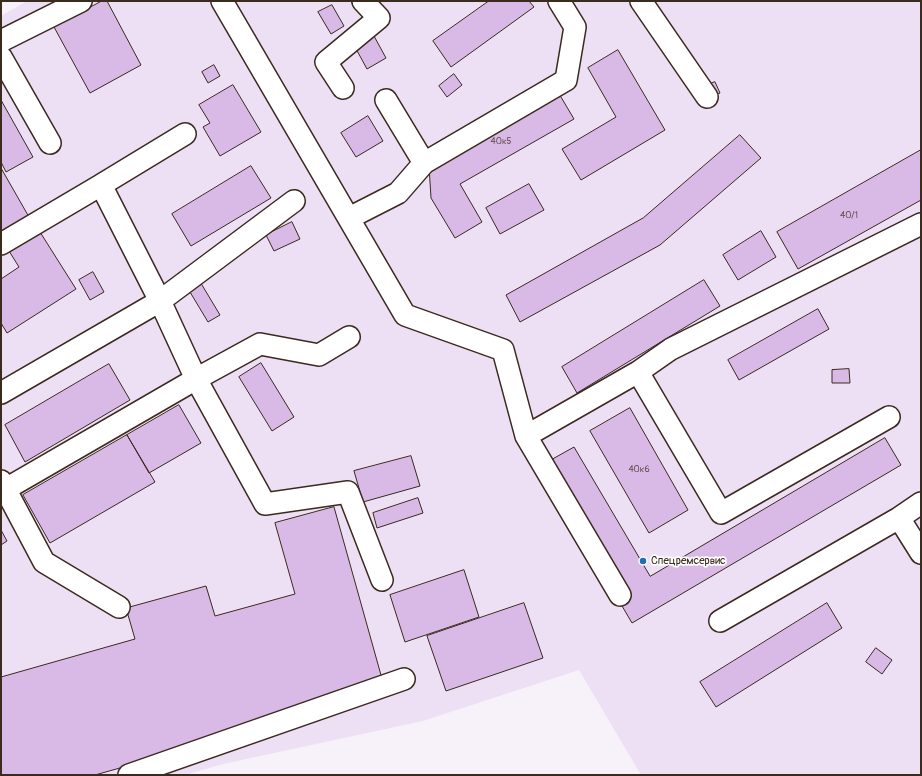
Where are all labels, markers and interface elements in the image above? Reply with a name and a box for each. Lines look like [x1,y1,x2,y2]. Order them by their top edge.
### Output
house number: 40к5 [491,137,511,147]
house number: 40/1 [840,211,858,221]
house number: 40к6 [628,465,650,475]
place label: Спецремсервис [651,554,726,568]
marker: Спецремсервис [638,556,648,566]

